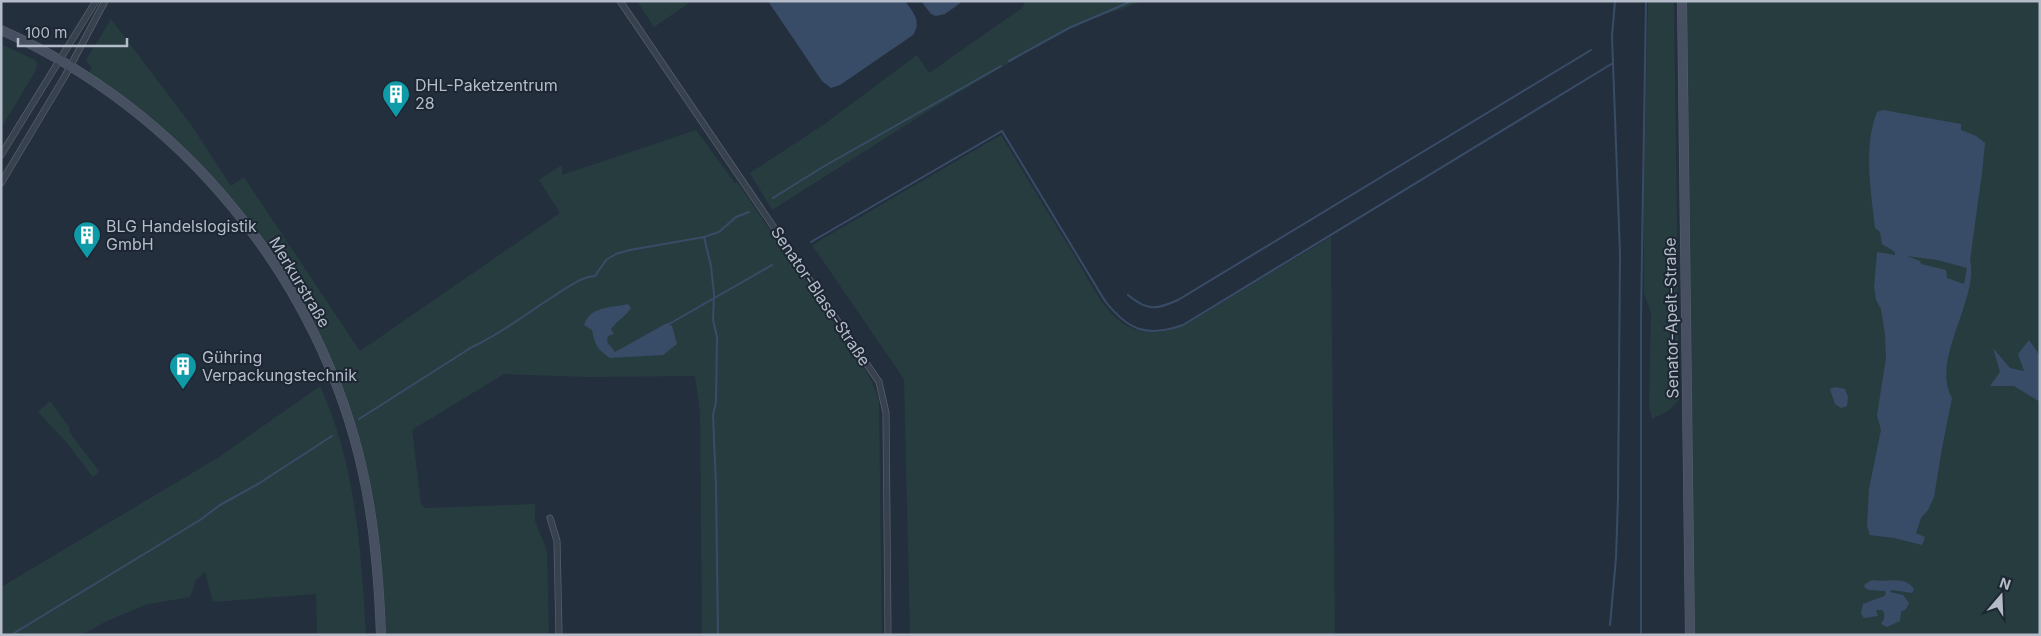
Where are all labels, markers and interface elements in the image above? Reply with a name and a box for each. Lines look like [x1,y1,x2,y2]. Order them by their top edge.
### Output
scale bar [18,15,126,47]
text: 100 m [25,23,67,42]
place label: DHL-Paketzentrum 28 [415,75,558,113]
building icon: DHL-Paketzentrum 28 [381,79,411,118]
place label: BLG Handelslogistik GmbH [106,216,257,254]
building icon: BLG Handelslogistik GmbH [72,220,102,259]
street label: Senator-Blase-Straße [767,223,875,369]
street label: Merkurstraße [265,233,335,331]
street label: Senator-Apelt-Straße [1660,237,1682,399]
place label: Gühring Verpackungstechnik [202,347,357,385]
building icon: Gühring Verpackungstechnik [168,351,198,390]
north arrow [1976,571,2026,621]
text: N [1998,573,2013,593]

